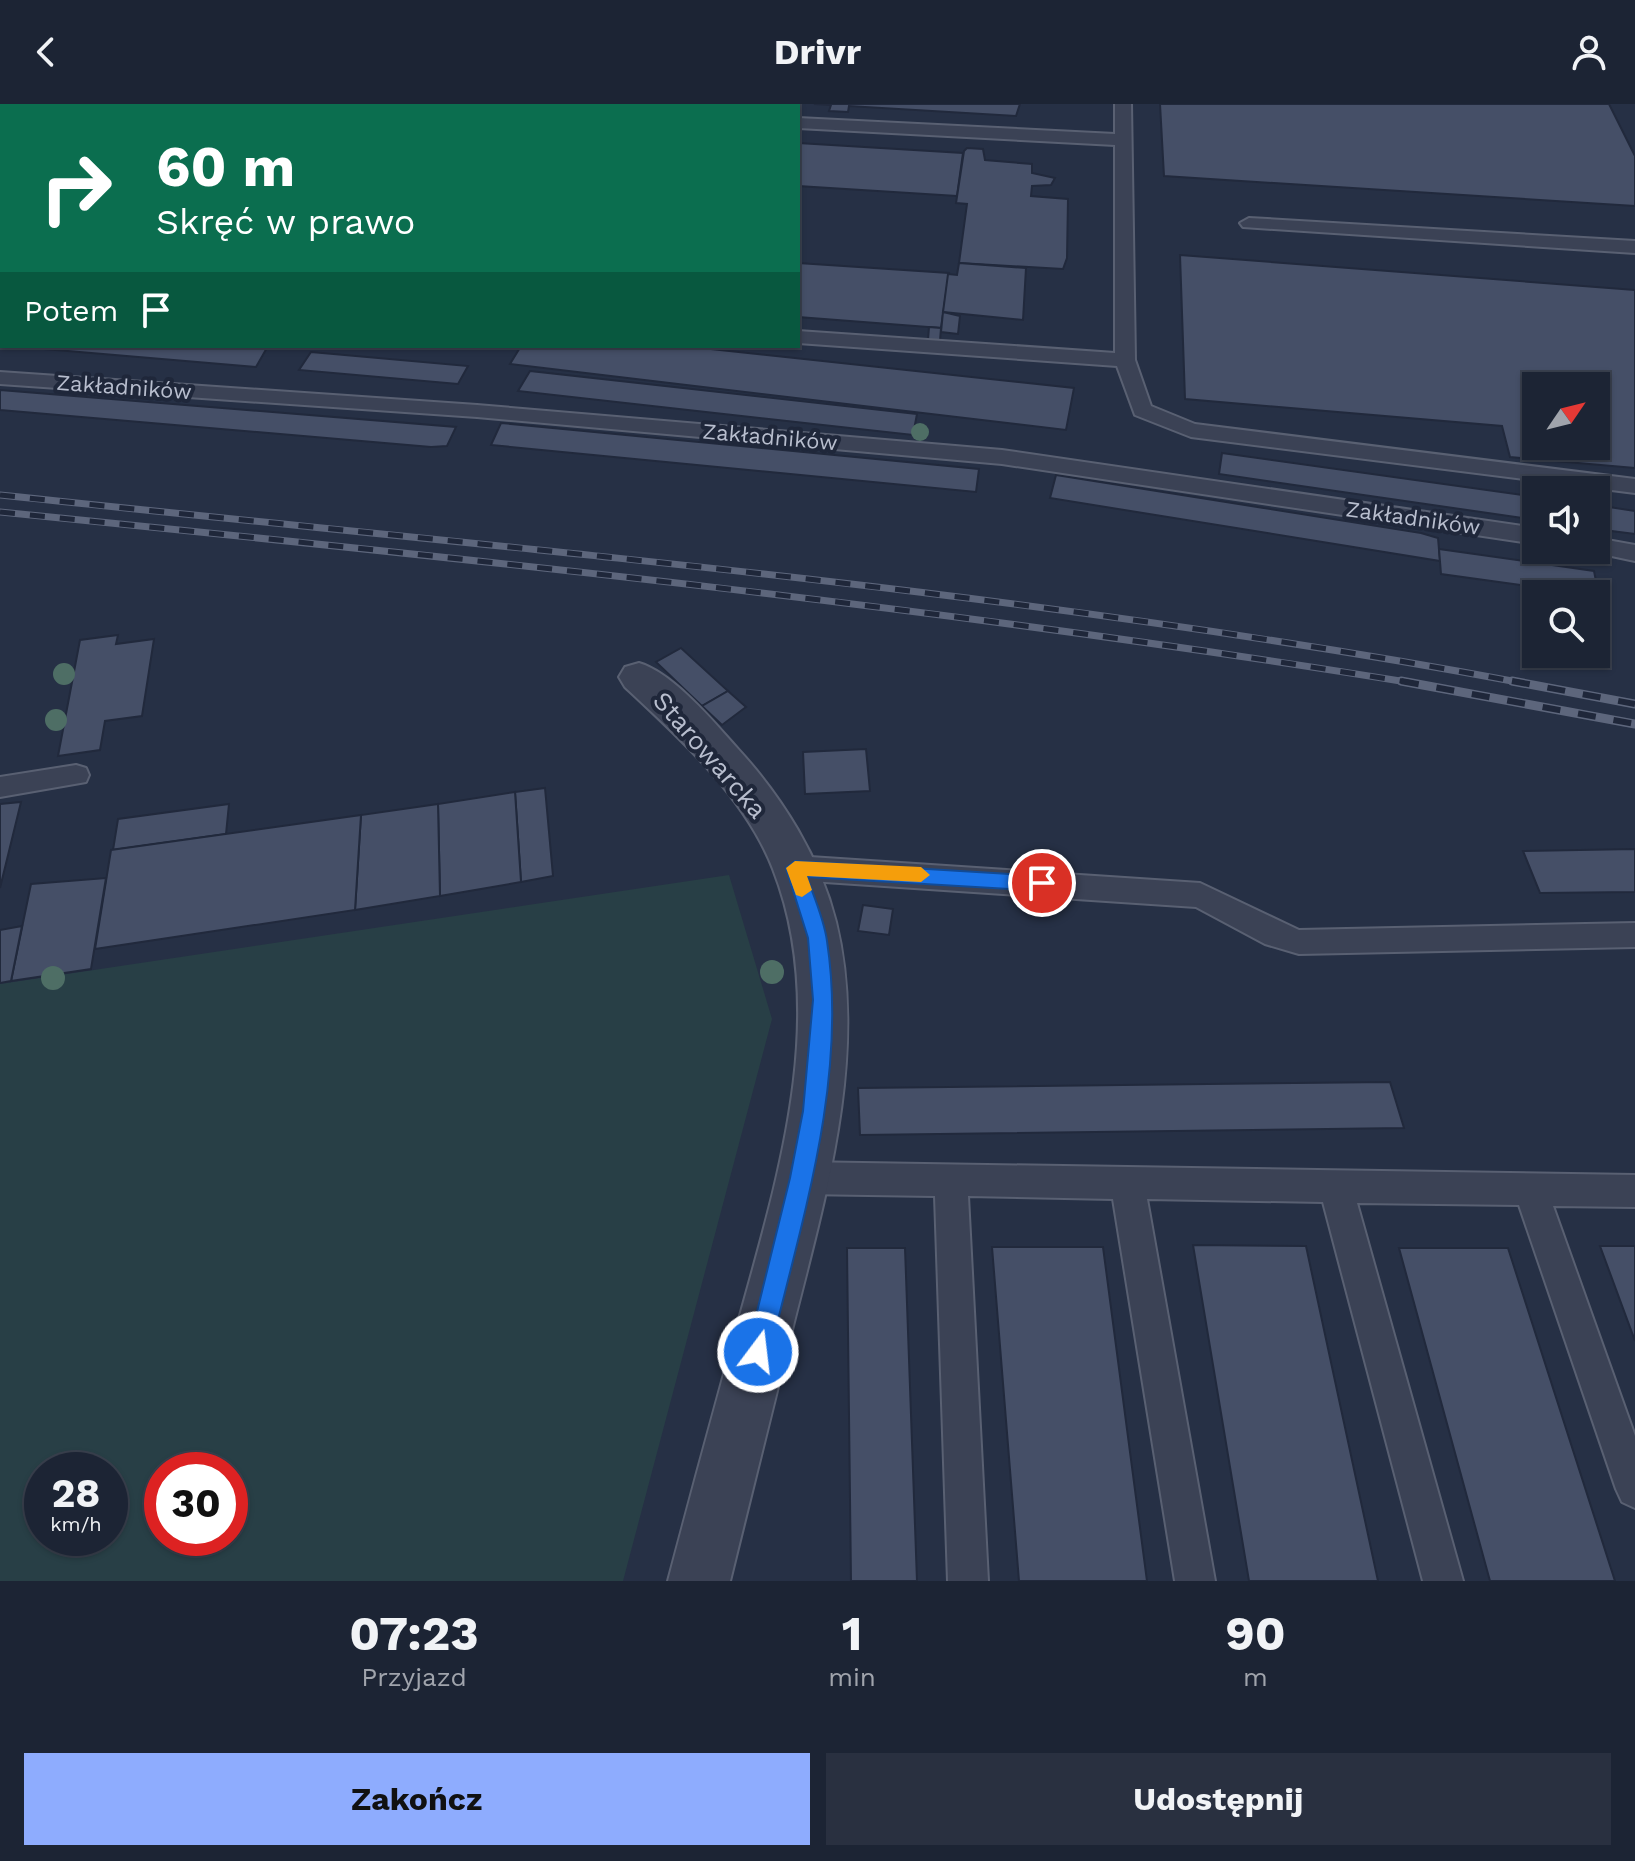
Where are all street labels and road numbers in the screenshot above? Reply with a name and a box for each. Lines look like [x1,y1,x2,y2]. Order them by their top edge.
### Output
street label: Zakładników [56,370,192,404]
street label: Zakładników [701,419,839,455]
street label: Zakładników [1344,496,1482,540]
street label: Starowarcka [647,686,773,825]

